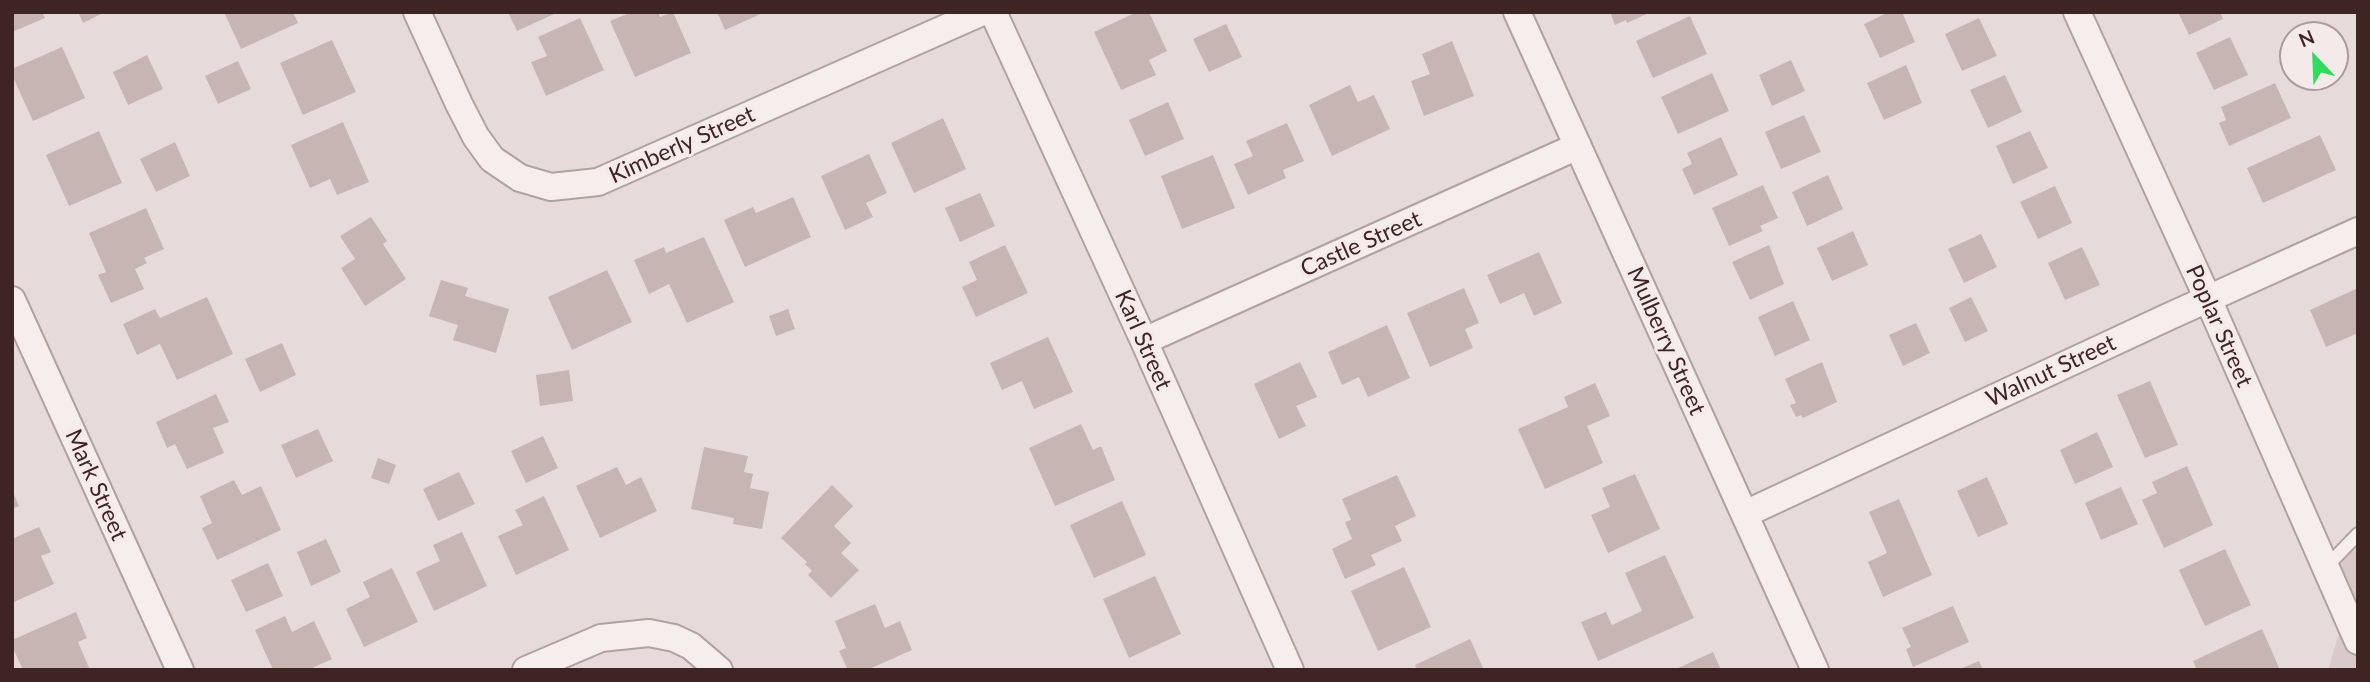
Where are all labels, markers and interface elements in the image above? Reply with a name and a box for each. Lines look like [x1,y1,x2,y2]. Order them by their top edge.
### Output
north arrow [2279,21,2349,91]
text: N [2295,25,2318,51]
street label: Kimberly Street [605,101,759,189]
street label: Castle Street [1296,205,1426,283]
street label: Poplar Street [2180,261,2258,391]
street label: Mulberry Street [1621,263,1711,419]
street label: Karl Street [1109,286,1177,394]
street label: Walnut Street [1982,329,2120,413]
street label: Mark Street [59,425,133,545]

